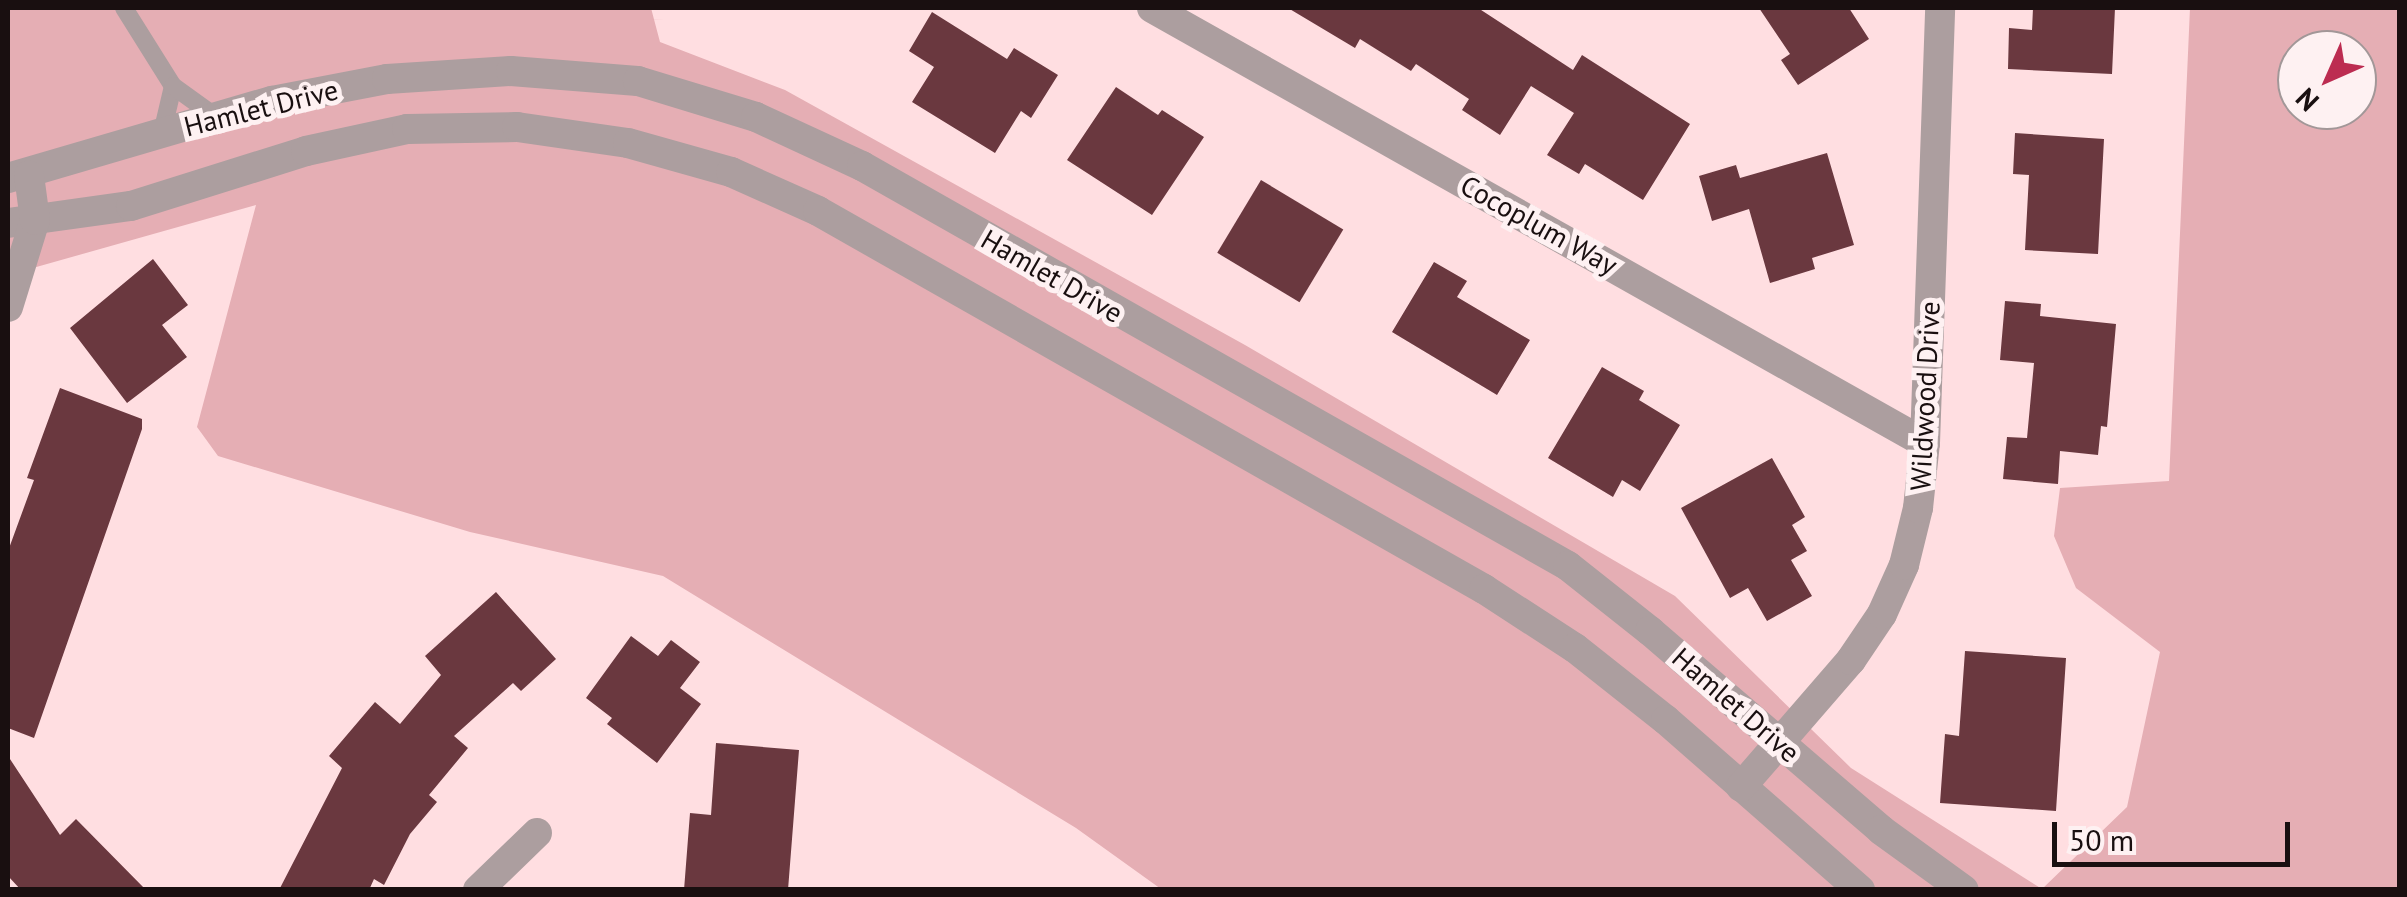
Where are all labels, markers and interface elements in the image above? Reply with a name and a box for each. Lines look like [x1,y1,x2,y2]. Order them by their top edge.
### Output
north arrow [2277,30,2377,130]
street label: Hamlet Drive [180,73,342,143]
text: N [2287,81,2326,120]
street label: Cocoplum Way [1454,168,1624,282]
street label: Hamlet Drive [975,222,1129,330]
street label: Wildwood Drive [1903,300,1947,492]
street label: Hamlet Drive [1666,641,1806,769]
scale bar [2057,802,2294,864]
text: 50 m [2069,820,2134,859]

